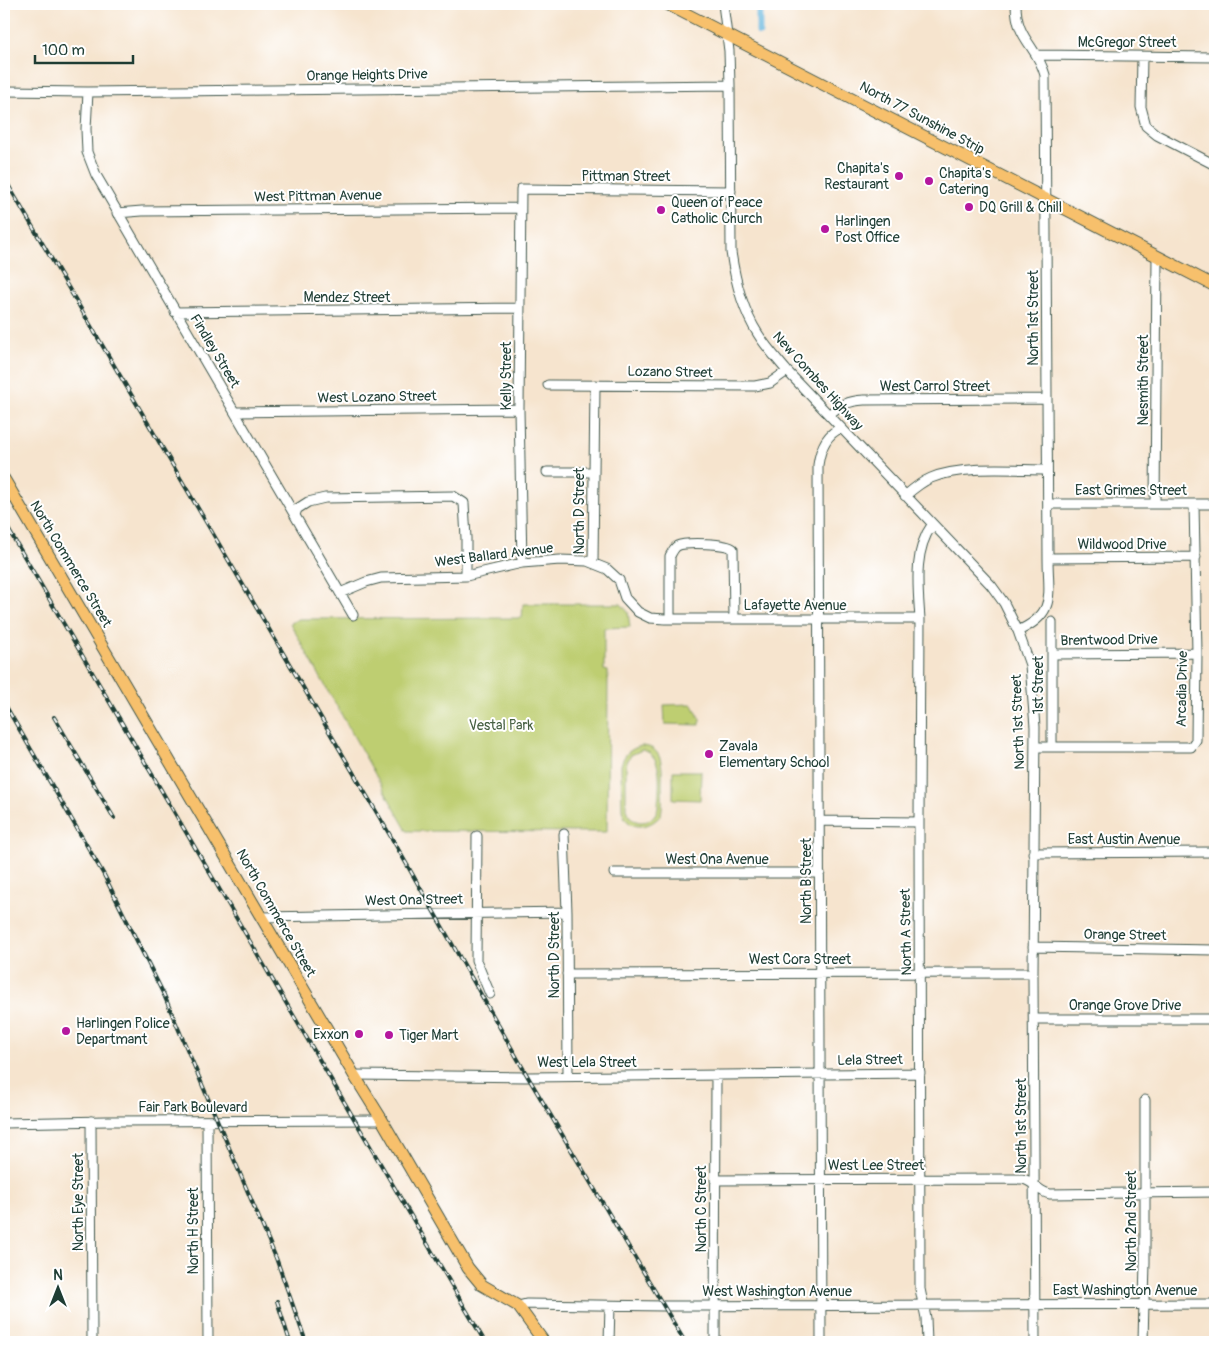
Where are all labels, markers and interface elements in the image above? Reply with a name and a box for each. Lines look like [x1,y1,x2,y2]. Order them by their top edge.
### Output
scale bar [35,32,132,64]
street label: McGregor Street [1078,34,1177,51]
text: 100 m [42,41,85,60]
street label: Orange Heights Drive [306,65,428,85]
street label: North 77 Sunshine Strip [857,78,988,158]
place label: Chapita's Restaurant [824,160,890,193]
place label: Chapita's Catering [939,165,992,198]
street label: Pittman Street [582,168,671,185]
marker: Chapita's Restaurant [893,170,905,182]
marker: Chapita's Catering [923,175,935,187]
street label: West Pittman Avenue [254,186,382,206]
place label: Queen of Peace Catholic Church [671,194,763,227]
place label: DQ Grill & Chill [979,199,1062,216]
marker: DQ Grill & Chill [963,201,975,213]
marker: Queen of Peace Catholic Church [655,204,667,216]
place label: Harlingen Post Office [835,213,900,246]
marker: Harlingen Post Office [819,223,831,235]
street label: North 1st Street [1025,270,1042,366]
street label: Mendez Street [304,289,391,306]
street label: Findley Street [186,311,244,391]
street label: New Combes Highway [769,328,867,434]
street label: Nesmith Street [1135,334,1152,425]
street label: Kelly Street [498,341,515,411]
street label: Lozano Street [627,363,713,381]
street label: West Carrol Street [880,378,991,395]
street label: West Lozano Street [317,387,437,407]
street label: North D Street [571,467,588,555]
street label: East Grimes Street [1075,482,1187,499]
street label: North Commerce Street [26,498,116,631]
street label: Wildwood Drive [1078,536,1167,553]
street label: West Ballard Avenue [434,539,554,571]
street label: Lafayette Avenue [743,597,847,614]
street label: Brentwood Drive [1060,631,1158,649]
street label: Arcadia Drive [1173,651,1191,727]
street label: 1st Street [1030,655,1047,714]
street label: North 1st Street [1008,674,1028,770]
park label: Vestal Park [469,717,533,734]
place label: Zavala Elementary School [719,738,830,771]
marker: Zavala Elementary School [703,748,715,760]
street label: East Austin Avenue [1068,831,1180,848]
street label: North B Street [798,838,815,924]
street label: North Commerce Street [232,846,320,980]
street label: West Ona Avenue [665,851,769,868]
street label: North A Street [897,888,915,976]
street label: West Ona Street [365,891,464,909]
street label: North D Street [546,911,563,999]
street label: Orange Street [1083,926,1167,944]
street label: West Cora Street [749,951,852,968]
street label: Orange Grove Drive [1069,997,1181,1014]
place label: Harlingen Police Departmant [76,1015,170,1048]
marker: Harlingen Police Departmant [60,1025,72,1037]
place label: Exxon [313,1026,349,1043]
place label: Tiger Mart [399,1027,459,1044]
marker: Exxon [353,1028,365,1040]
marker: Tiger Mart [383,1029,395,1041]
street label: Lela Street [837,1051,903,1069]
street label: West Lela Street [537,1054,637,1071]
street label: North 1st Street [1013,1078,1030,1174]
street label: Fair Park Boulevard [138,1099,248,1116]
street label: North Eye Street [70,1153,87,1251]
street label: West Lee Street [828,1157,925,1174]
street label: North C Street [693,1165,710,1252]
street label: North 2nd Street [1123,1170,1140,1271]
street label: North H Street [185,1187,202,1275]
north arrow [32,1264,82,1314]
text: N [53,1267,63,1284]
street label: East Washington Avenue [1053,1282,1197,1299]
street label: West Washington Avenue [702,1283,852,1300]

